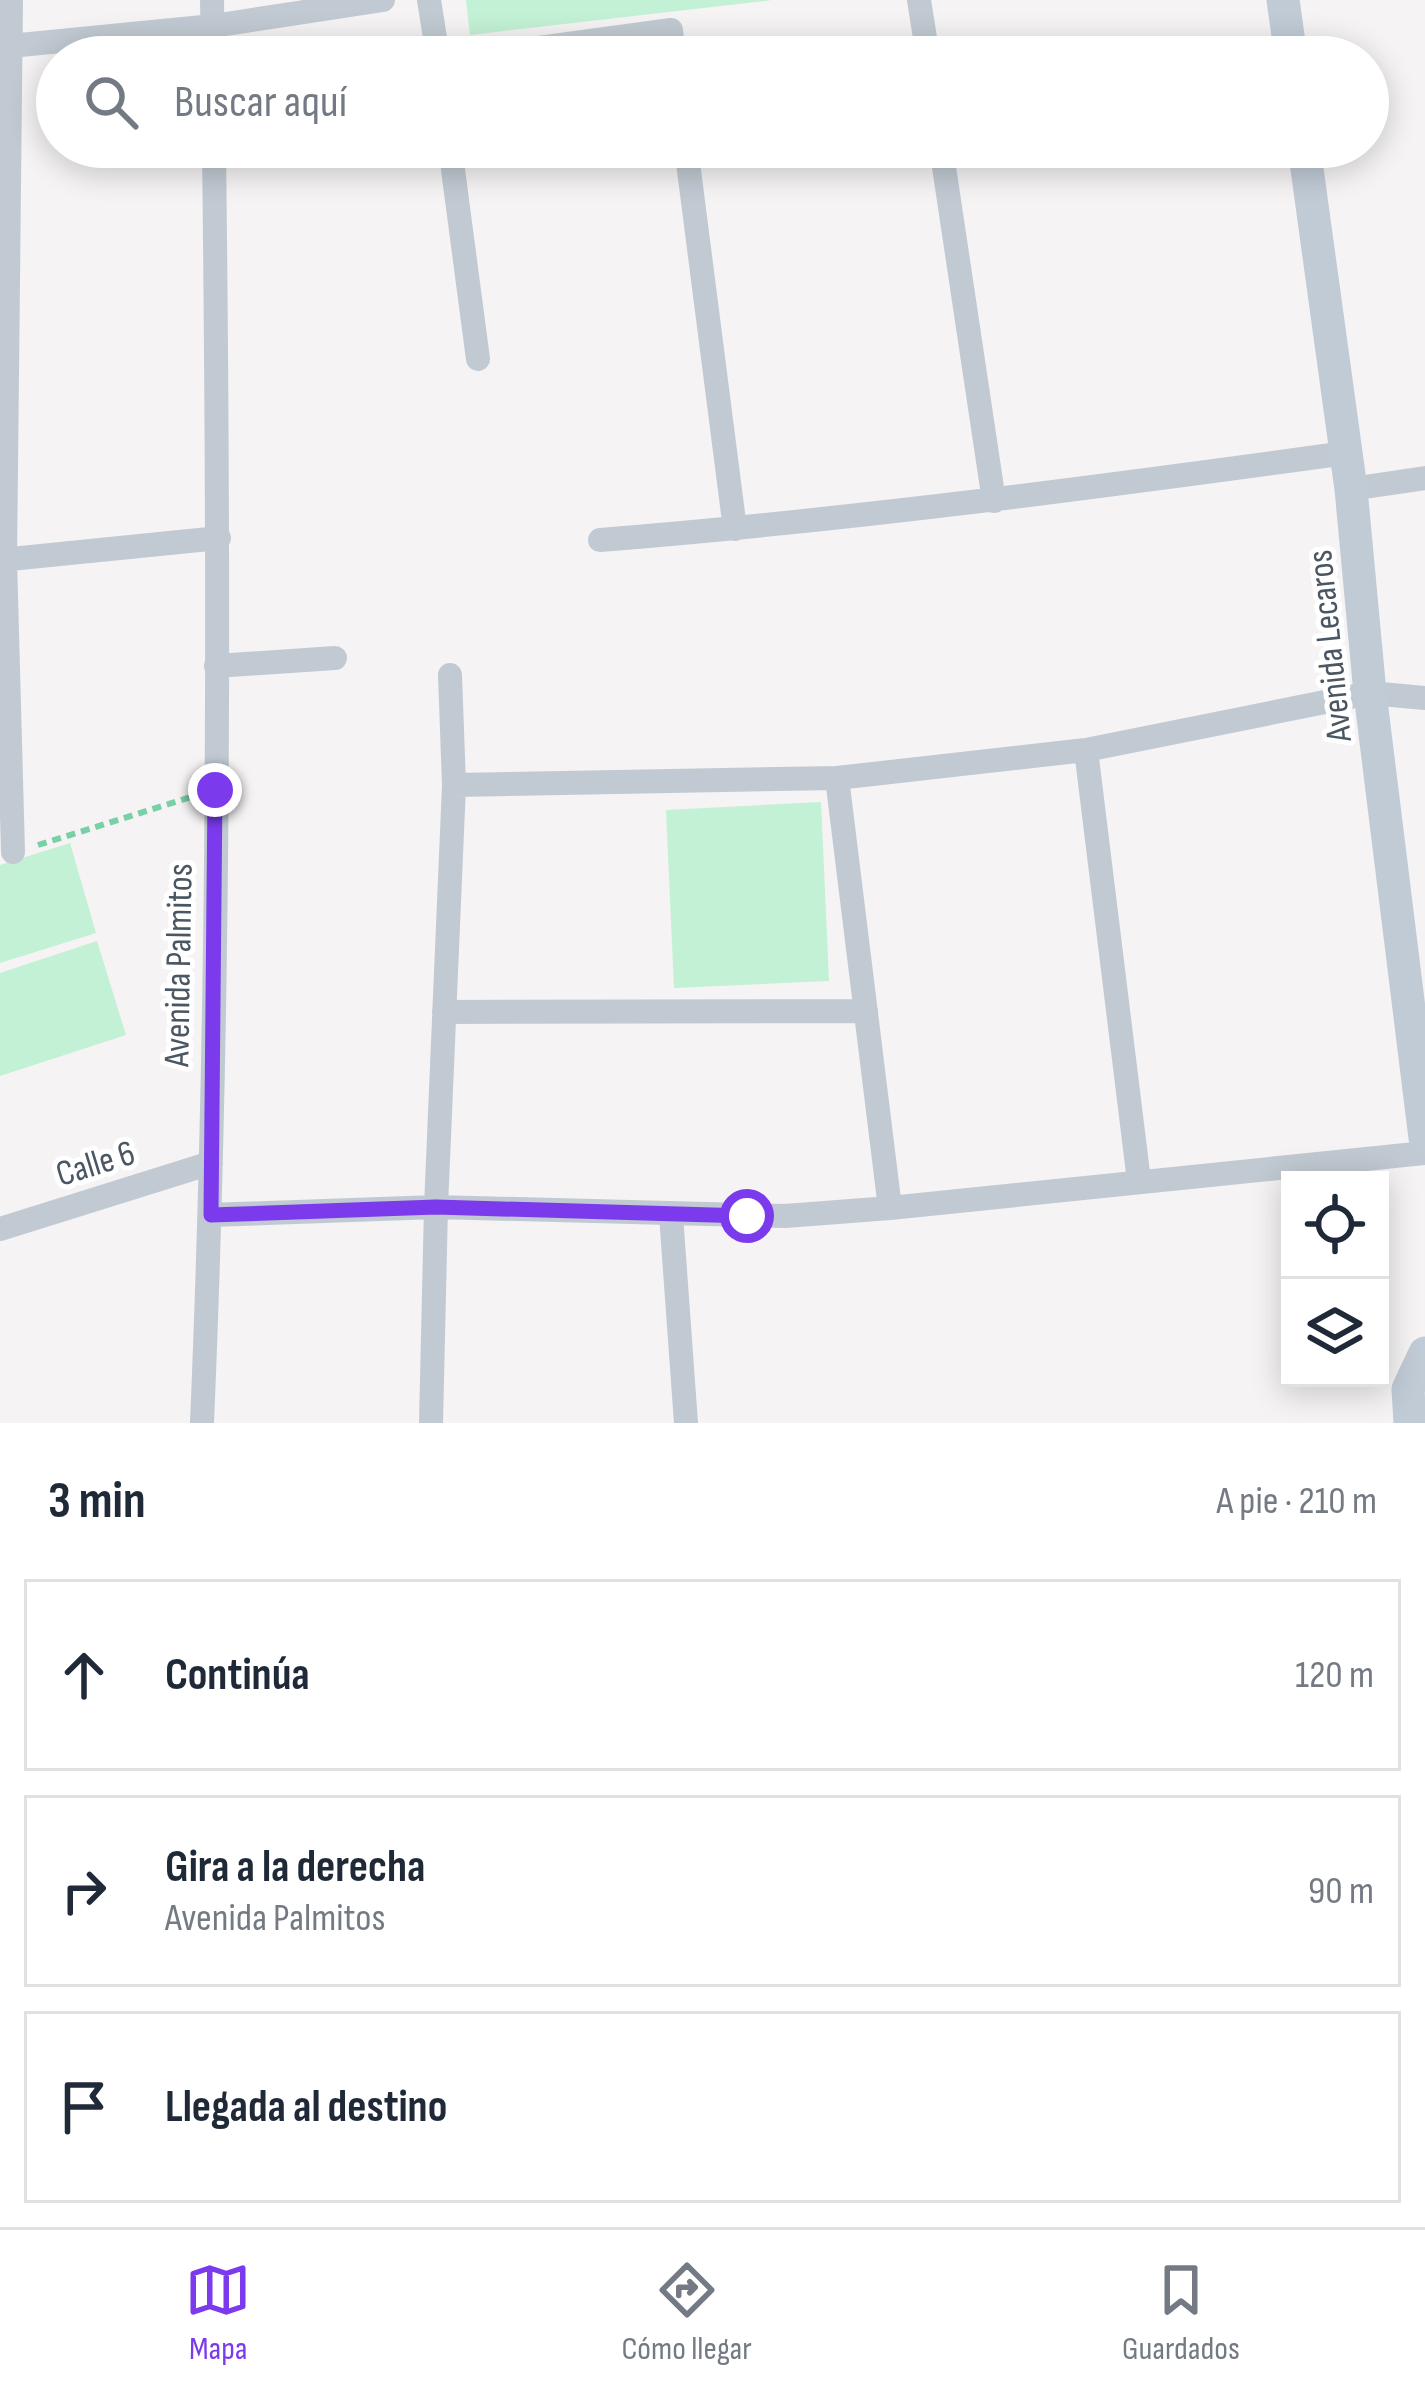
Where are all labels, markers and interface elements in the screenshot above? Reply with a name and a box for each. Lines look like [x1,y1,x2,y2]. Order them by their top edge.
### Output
search box [36,36,1389,168]
icon: search [78,69,144,135]
text: Buscar aquí [174,75,347,130]
street label: Avenida Lecaros [1299,548,1362,745]
route end [188,763,242,817]
street label: Avenida Palmitos [156,863,203,1068]
street label: Calle 6 [51,1132,140,1197]
map controls [1281,1171,1389,1387]
button: locate [1281,1171,1389,1279]
route start [720,1189,774,1243]
button: layers [1281,1279,1389,1387]
text: 3 min [48,1471,146,1532]
text: A pie · 210 m [1216,1478,1377,1525]
icon: ahead [51,1642,117,1708]
text: Continúa [165,1648,310,1703]
text: 120 m [1295,1652,1374,1699]
text: Gira a la derecha [165,1840,425,1895]
icon: right [51,1858,117,1924]
text: 90 m [1308,1868,1374,1915]
text: Avenida Palmitos [165,1895,385,1942]
icon: arrive [51,2074,117,2140]
text: Llegada al destino [165,2080,447,2135]
tab: Mapa [185,2257,251,2369]
tab: Cómo llegar [622,2257,752,2369]
tab: Guardados [1122,2257,1240,2369]

